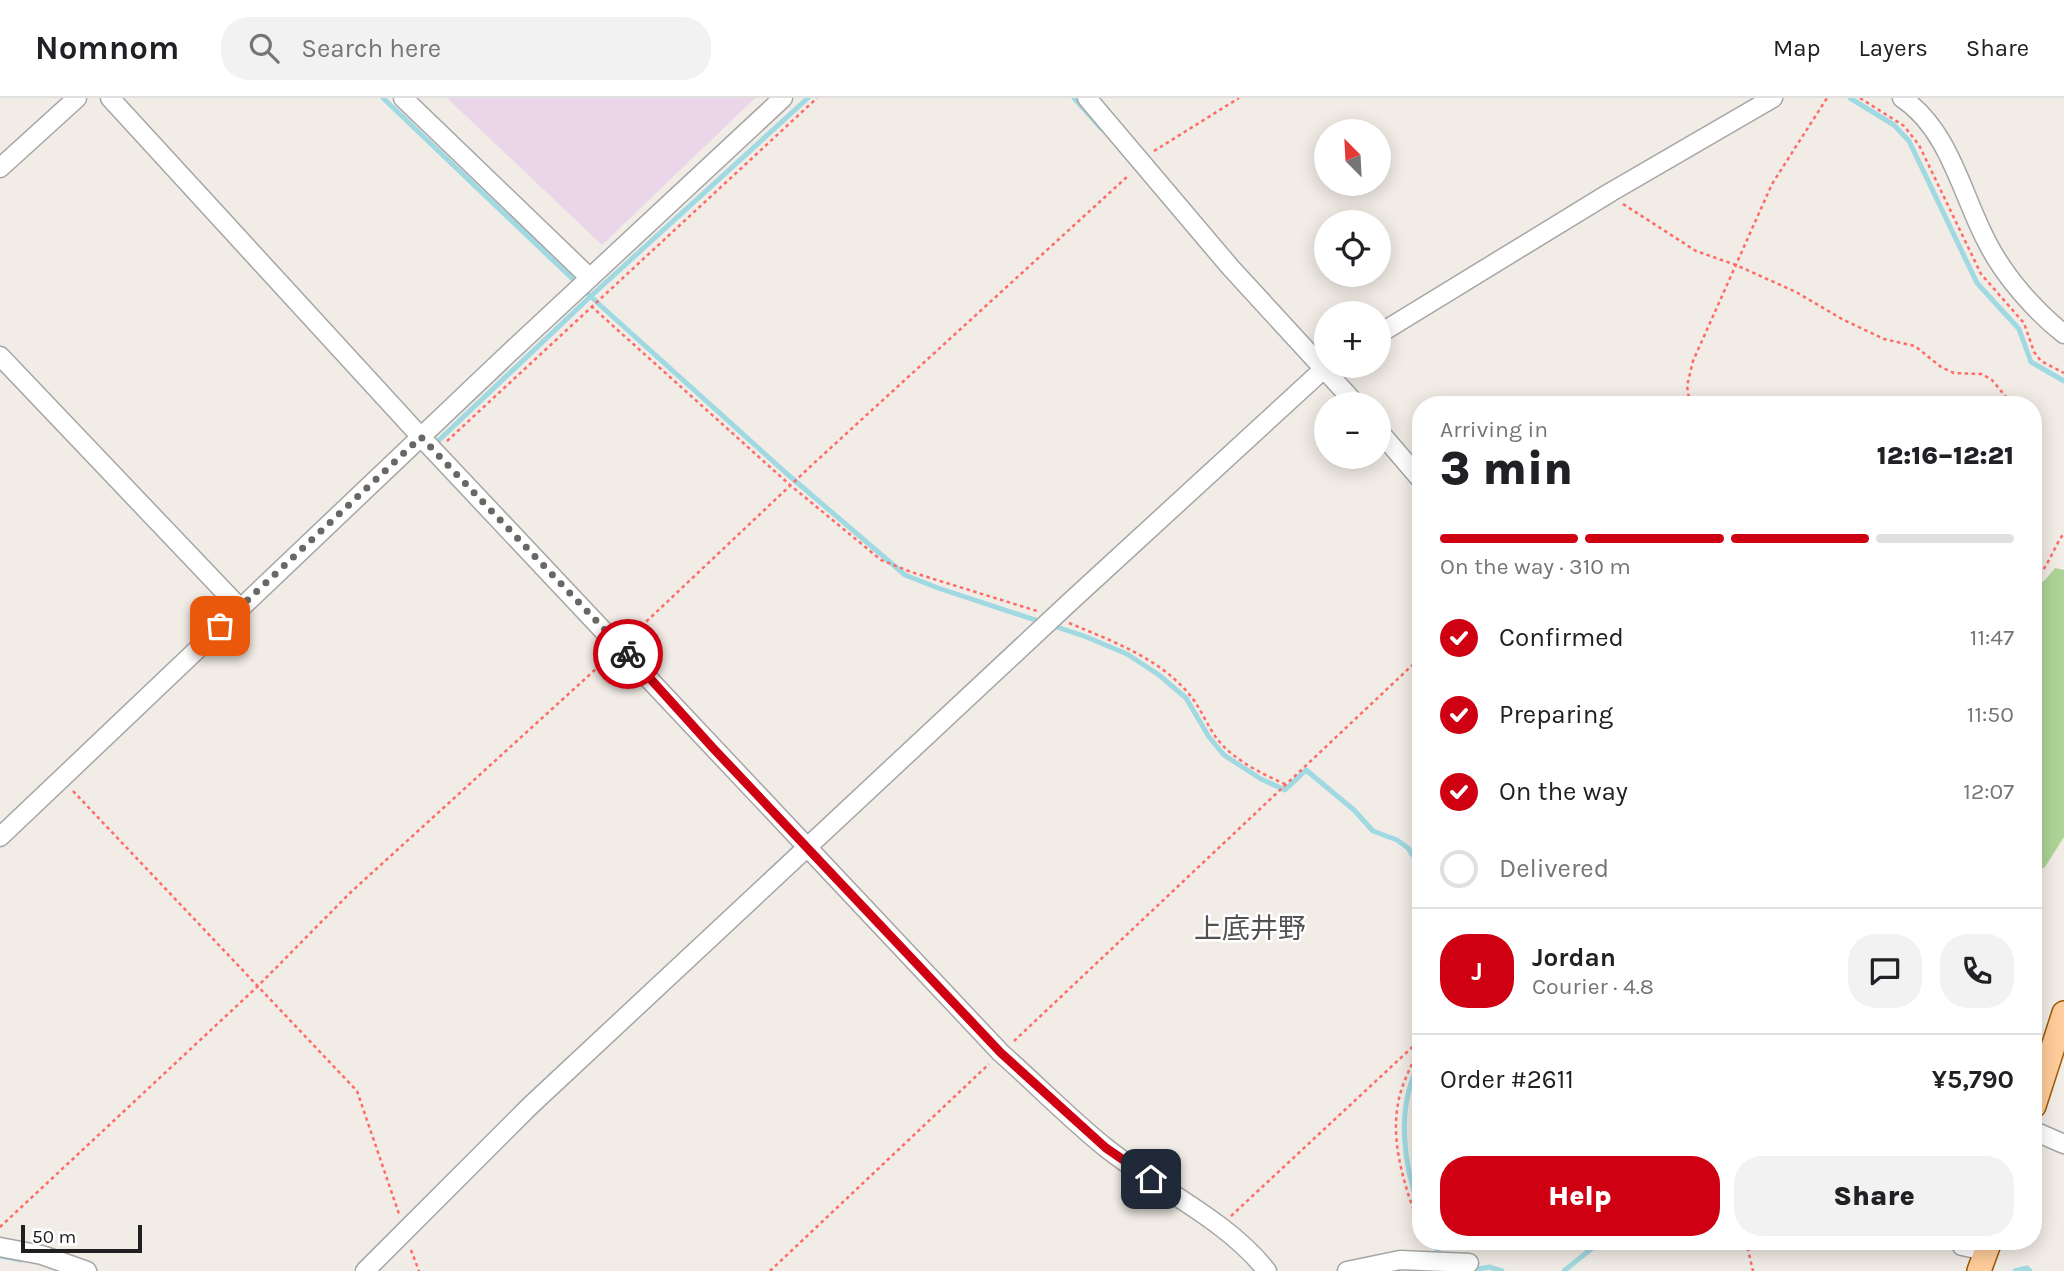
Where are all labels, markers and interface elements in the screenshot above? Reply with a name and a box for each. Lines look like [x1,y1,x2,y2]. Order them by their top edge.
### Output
search box [221,17,711,80]
text: Nomnom [35,29,179,67]
icon: search [245,29,283,67]
text: Search here [301,33,441,64]
text: Map [1773,34,1821,62]
text: Layers [1859,34,1928,62]
text: Share [1966,34,2029,62]
north arrow [1314,119,1391,196]
map controls [1314,119,1391,469]
button: locate [1314,210,1391,287]
button: + [1314,301,1391,378]
button: − [1314,392,1391,469]
text: Arriving in [1440,416,1548,443]
text: 12:16–12:21 [1877,440,2014,471]
text: 3 min [1440,442,1573,496]
text: On the way · 310 m [1440,553,1631,580]
pin [190,596,250,656]
icon: bag [201,607,239,645]
courier [593,619,663,689]
icon: check [1440,619,1478,657]
text: Confirmed [1499,622,1624,653]
text: 11:47 [1970,624,2014,651]
icon: bike [609,635,647,673]
icon: check [1440,696,1478,734]
text: Preparing [1499,699,1613,730]
text: 11:50 [1967,701,2014,728]
icon: check [1440,773,1478,811]
text: On the way [1499,776,1628,807]
text: 12:07 [1963,778,2014,805]
text: Delivered [1499,853,1609,884]
district label: 上底井野 [1194,912,1306,945]
button: chat [1848,934,1922,1008]
button: phone [1940,934,2014,1008]
text: Jordan [1532,942,1616,973]
text: J [1471,956,1483,987]
text: Courier · 4.8 [1532,973,1654,1000]
text: Order #2611 [1440,1064,1574,1095]
text: ¥5,790 [1932,1064,2014,1095]
pin [1121,1149,1181,1209]
button: Help [1440,1156,1720,1236]
button: Share [1734,1156,2014,1236]
icon: home [1132,1160,1170,1198]
scale bar [21,1222,142,1254]
text: 50 m [32,1226,76,1248]

